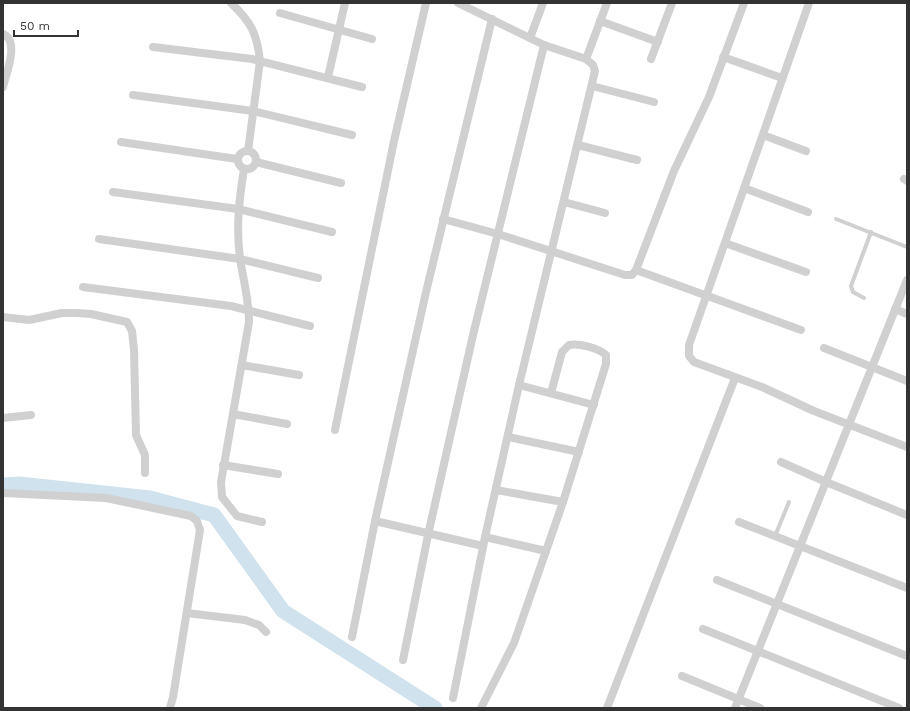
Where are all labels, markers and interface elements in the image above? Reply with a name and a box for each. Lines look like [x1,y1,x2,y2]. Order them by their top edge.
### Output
scale bar [14,12,78,38]
text: 50 m [20,19,50,33]

